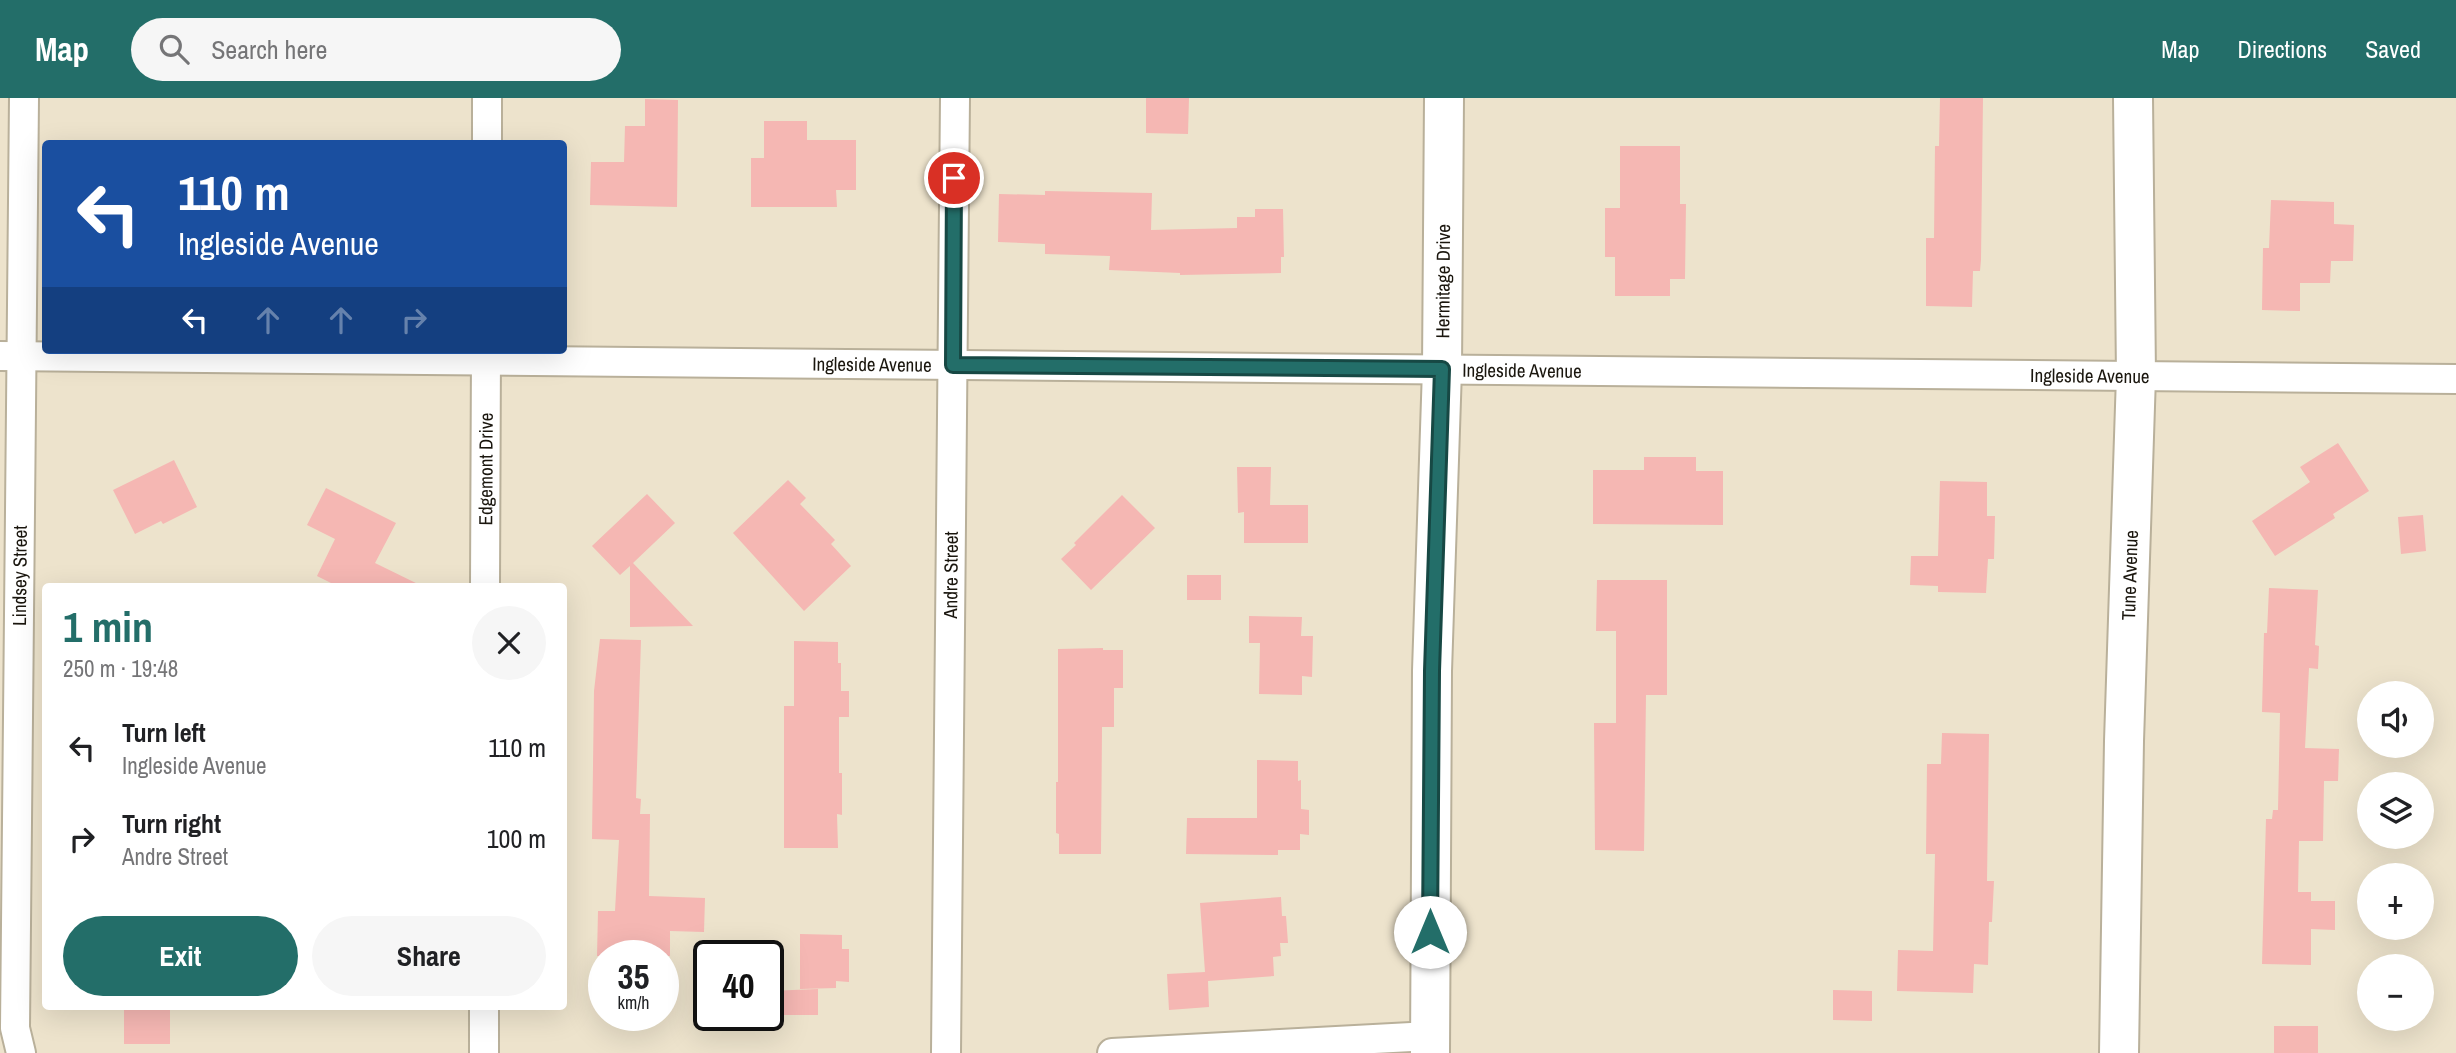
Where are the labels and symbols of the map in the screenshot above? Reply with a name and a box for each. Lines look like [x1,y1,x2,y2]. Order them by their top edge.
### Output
pin [924,148,984,208]
street label: Hermitage Drive [1429,224,1456,338]
street label: Ingleside Avenue [812,351,932,378]
street label: Ingleside Avenue [1462,357,1582,384]
street label: Ingleside Avenue [2030,362,2150,389]
street label: Edgemont Drive [472,413,499,525]
street label: Lindsey Street [6,525,33,626]
street label: Andre Street [937,530,964,620]
street label: Tune Avenue [2115,530,2144,621]
position arrow [1393,895,1467,969]
speed limit sign: 40 [693,940,784,1031]

